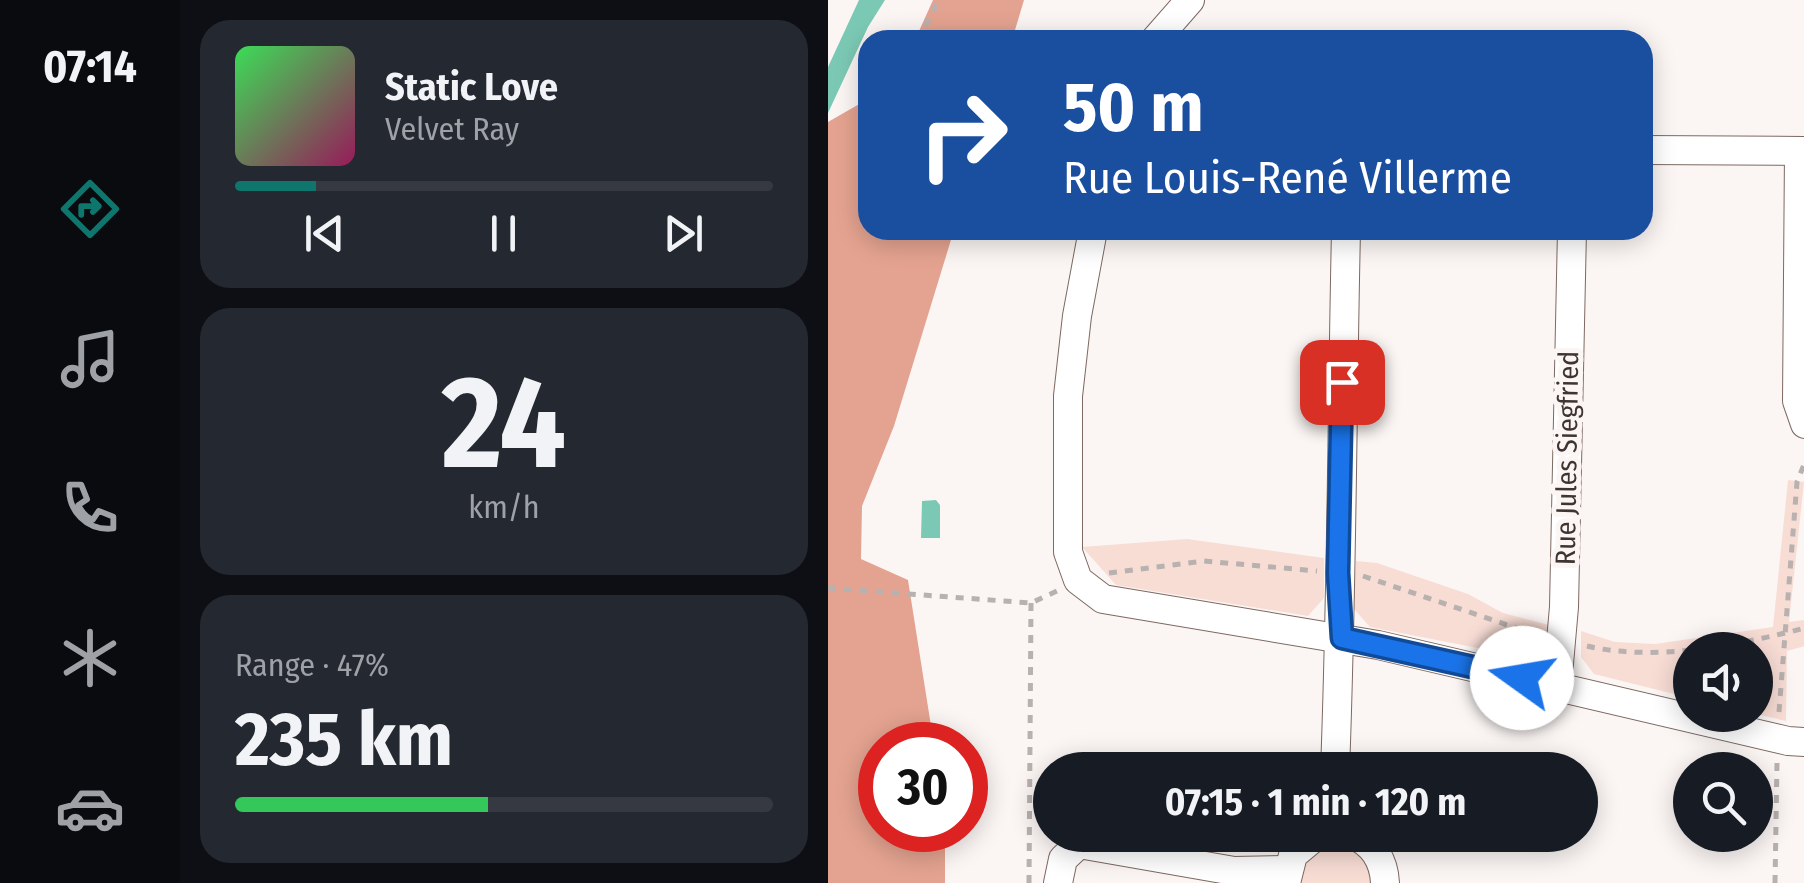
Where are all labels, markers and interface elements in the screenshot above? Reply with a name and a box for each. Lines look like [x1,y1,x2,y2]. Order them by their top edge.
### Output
text: 07:14 [43,40,137,94]
text: Static Love [385,64,558,110]
text: 50 m [1063,66,1204,150]
icon: right [898,70,1028,200]
text: Velvet Ray [385,110,519,148]
text: Rue Louis-René Villerme [1063,151,1512,205]
icon: directions [55,174,125,244]
icon: previous [297,206,352,261]
icon: pause [476,206,531,261]
icon: next [656,206,711,261]
icon: music [55,324,125,394]
pin [1300,340,1385,425]
text: 24 [442,345,566,501]
street label: Rue Jules Siegfried [1549,351,1585,565]
icon: arrive [1315,355,1370,410]
icon: phone [55,473,125,543]
text: km/h [468,488,540,526]
icon: climate [55,623,125,693]
position arrow [1470,626,1574,730]
map controls [1673,632,1773,852]
button: sound [1673,632,1773,732]
text: Range · 47% [235,646,389,684]
text: 235 km [235,695,453,785]
speed limit sign: 30 [858,722,988,852]
button: search [1673,752,1773,852]
icon: car [55,773,125,843]
text: 07:15 · 1 min · 120 m [1165,779,1466,825]

